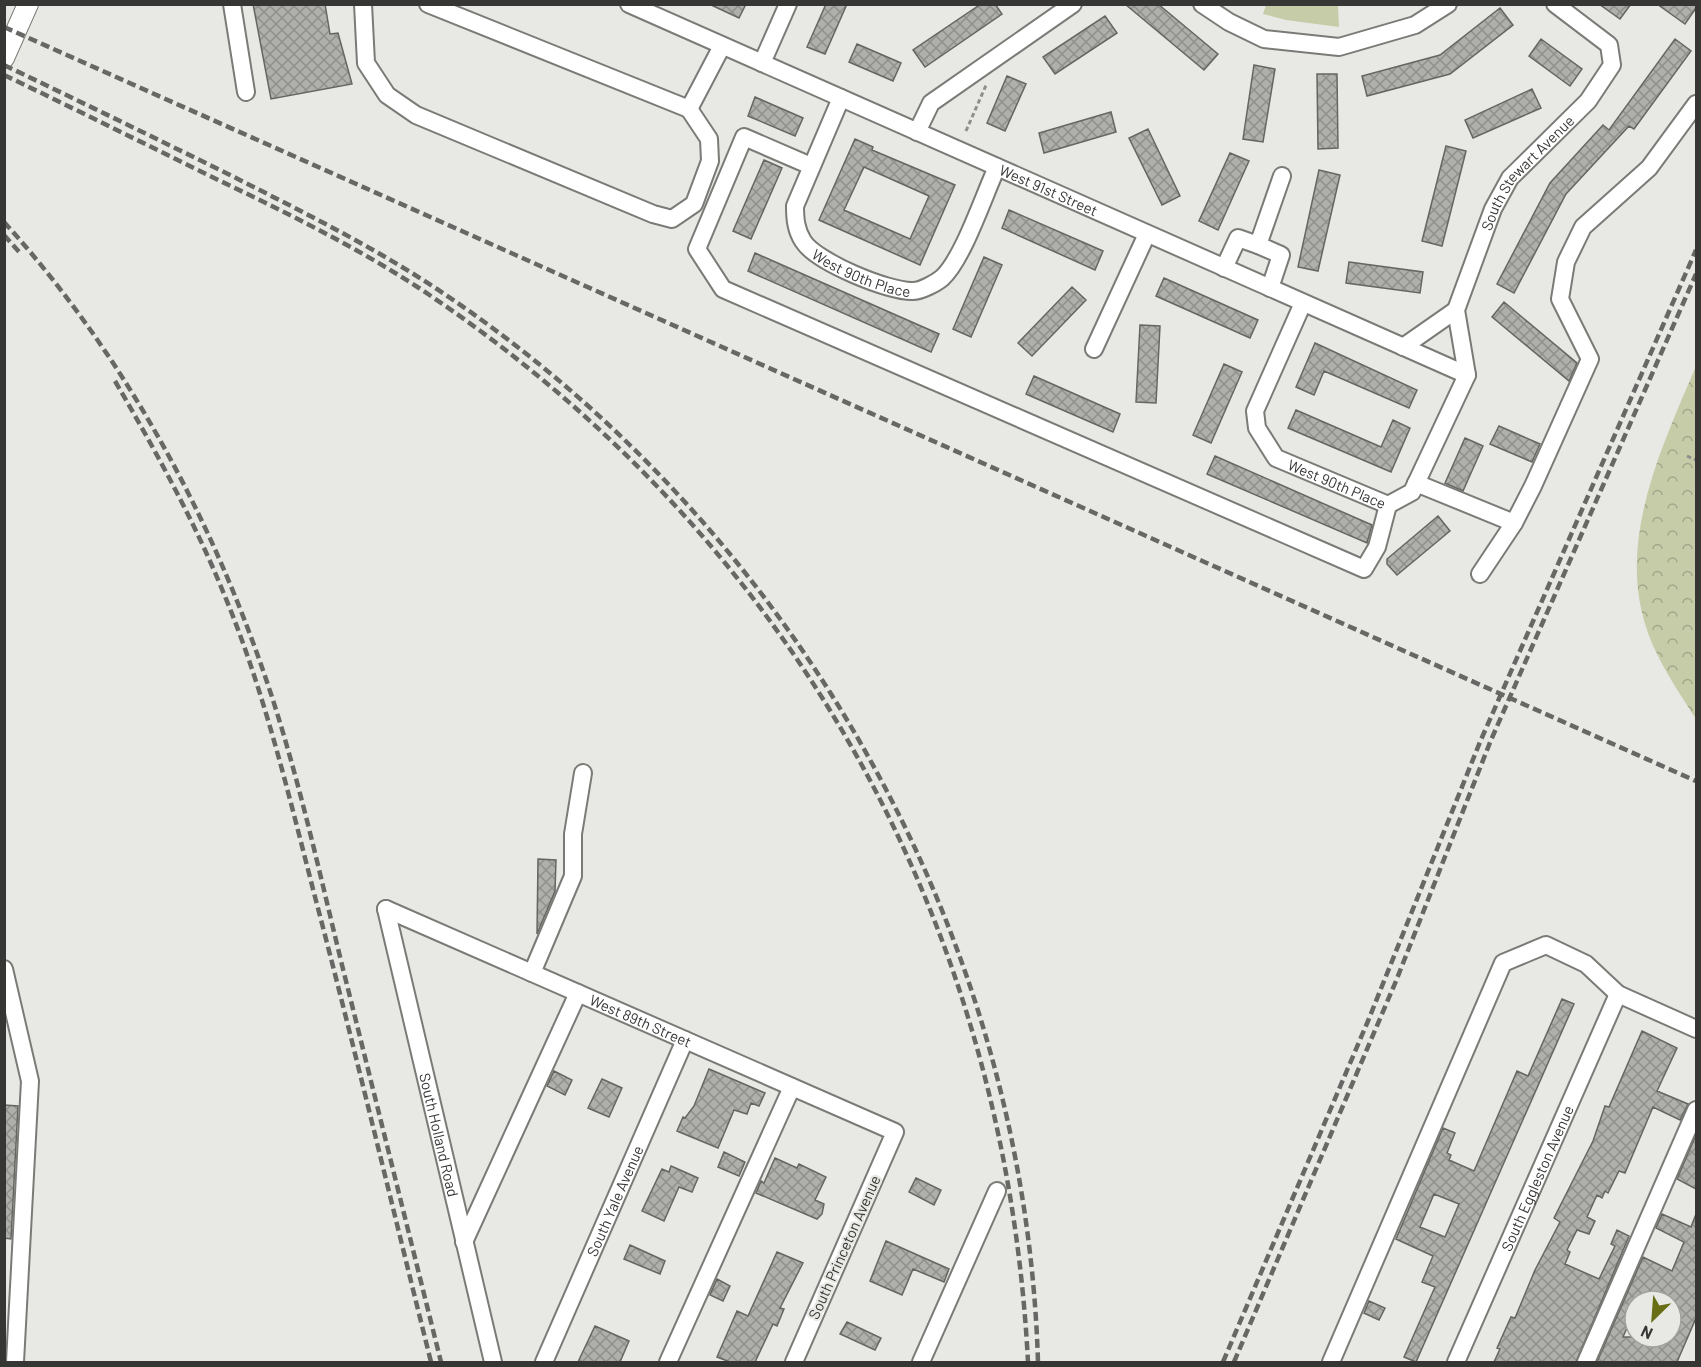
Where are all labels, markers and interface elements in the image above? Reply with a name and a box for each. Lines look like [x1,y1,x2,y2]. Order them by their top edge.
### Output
street label: South Stewart Avenue [1477,111,1578,233]
street label: West 91st Street [997,160,1101,219]
street label: West 90th Place [809,245,911,300]
street label: West 90th Place [1285,455,1389,512]
street label: West 89th Street [587,990,694,1051]
street label: South Holland Road [416,1071,463,1198]
street label: South Eggleston Avenue [1497,1102,1577,1254]
street label: South Yale Avenue [582,1143,647,1259]
street label: South Princeton Avenue [804,1172,884,1322]
north arrow [1623,1289,1683,1349]
text: N [1638,1322,1655,1344]

